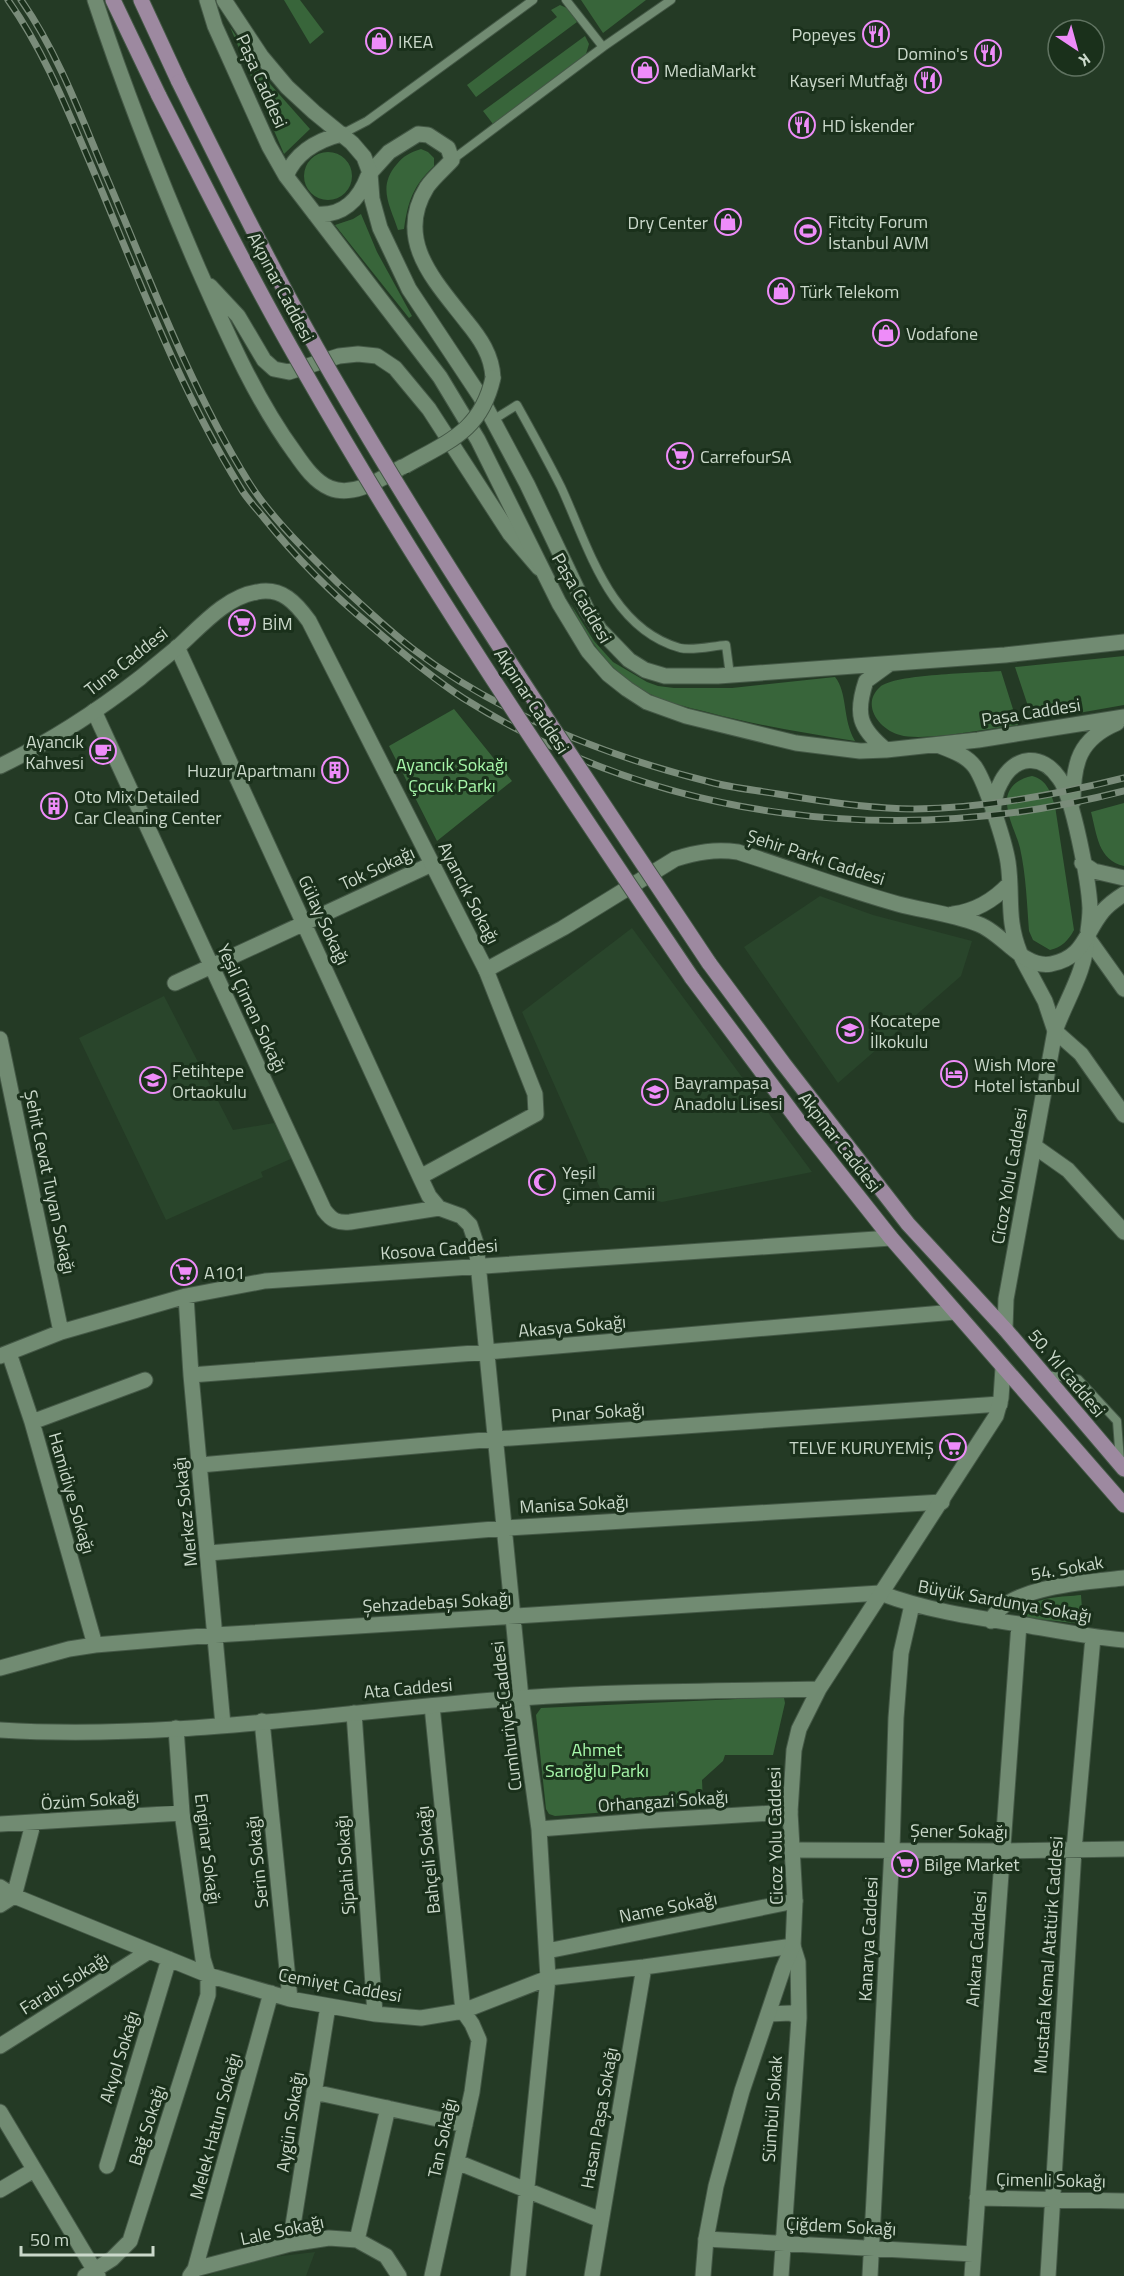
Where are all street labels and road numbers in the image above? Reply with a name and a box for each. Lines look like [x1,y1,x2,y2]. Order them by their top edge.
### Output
street label: Paşa Caddesi [229,30,295,132]
street label: Akpınar Caddesi [241,227,321,347]
street label: Paşa Caddesi [545,548,619,648]
street label: Tuna Caddesi [79,620,173,702]
street label: Akpınar Caddesi [488,643,576,759]
street label: Paşa Caddesi [979,691,1083,733]
street label: Şehir Parkı Caddesi [743,822,889,892]
street label: Ayancık Sokağı [432,837,506,949]
street label: Tok Sokağı [335,839,419,897]
street label: Gülay Sokağı [291,871,357,969]
street label: Yeşil Çimen Sokağı [210,939,294,1077]
street label: Akpınar Caddesi [792,1086,888,1198]
street label: Şehit Cevat Tuyan Sokağı [17,1087,83,1277]
street label: Cicoz Yolu Caddesi [984,1106,1034,1246]
street label: Kosova Caddesi [379,1231,499,1267]
street label: Akasya Sokağı [517,1308,627,1344]
street label: 50. Yıl Caddesi [1022,1323,1112,1423]
street label: Pınar Sokağı [550,1395,646,1429]
street label: Hamidiye Sokağı [42,1429,102,1557]
street label: Merkez Sokağı [166,1456,204,1568]
street label: Manisa Sokağı [519,1488,629,1520]
street label: 54. Sokak [1028,1548,1106,1588]
street label: Büyük Sardunya Sokağı [916,1572,1094,1630]
street label: Şehzadebaşı Sokağı [362,1585,512,1619]
street label: Cumhuriyet Caddesi [483,1640,529,1792]
street label: Ata Caddesi [362,1671,454,1705]
street label: Cicoz Yolu Caddesi [760,1767,790,1905]
street label: Özüm Sokağı [40,1783,140,1817]
street label: Orhangazi Sokağı [597,1783,729,1819]
street label: Enginar Sokağı [188,1792,228,1906]
street label: Bahçeli Sokağı [409,1805,447,1915]
street label: Serin Sokağı [239,1814,275,1910]
street label: Sipahi Sokağı [328,1814,362,1916]
street label: Şener Sokağı [910,1817,1008,1845]
street label: Mustafa Kemal Atatürk Caddesi [1026,1835,1070,2075]
street label: Kanarya Caddesi [851,1876,885,2002]
street label: Name Sokağı [617,1884,719,1930]
street label: Ankara Caddesi [958,1890,994,2008]
street label: Farabi Sokağı [14,1945,114,2021]
street label: Cemiyet Caddesi [276,1961,404,2009]
street label: Akyol Sokağı [92,2007,146,2107]
street label: Hasan Paşa Sokağı [573,2045,625,2191]
street label: Melek Hatun Sokağı [182,2050,248,2202]
street label: Sümbül Sokak [755,2054,789,2163]
street label: Aygün Sokağı [269,2070,311,2174]
street label: Bağ Sokağı [121,2081,173,2169]
street label: Tan Sokağı [420,2096,464,2180]
street label: Çimenli Sokağı [996,2166,1106,2194]
street label: Lale Sokağı [238,2208,326,2252]
street label: Çiğdem Sokağı [785,2210,897,2242]

